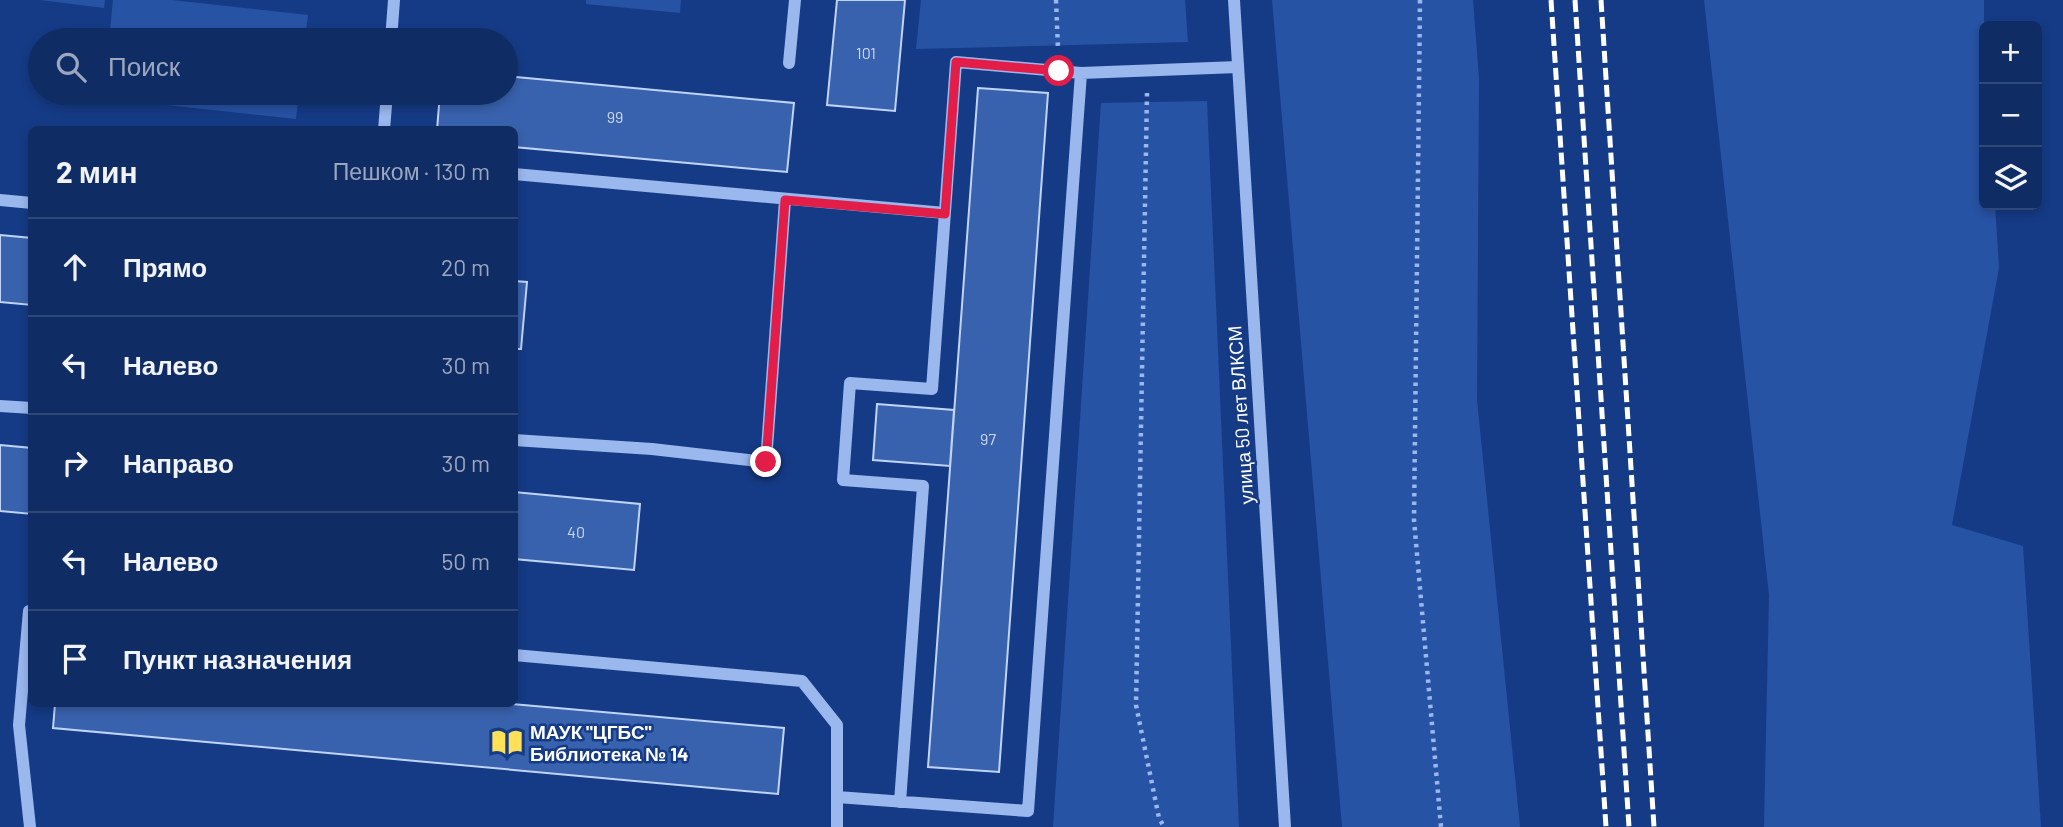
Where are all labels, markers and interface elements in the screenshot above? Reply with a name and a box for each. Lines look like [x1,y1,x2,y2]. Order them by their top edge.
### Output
map controls [1979,21,2042,210]
button: + [1979,21,2042,84]
search box [28,28,518,105]
house number: 101 [856,43,876,62]
icon: search [52,48,90,86]
text: Поиск [108,50,180,81]
route start [1043,55,1074,86]
button: − [1979,84,2042,147]
house number: 99 [607,107,623,126]
button: layers [1979,147,2042,210]
text: 2 мин [56,153,138,189]
text: Пешком · 130 m [333,157,490,185]
icon: ahead [56,248,94,286]
text: Прямо [123,251,207,282]
text: 20 m [441,253,490,281]
street label: улица 50 лет ВЛКСМ [1222,325,1258,505]
icon: left [56,346,94,384]
text: Налево [123,349,218,380]
text: 30 m [442,351,490,379]
house number: 97 [980,429,996,448]
icon: right [56,444,94,482]
route end [750,446,781,477]
text: Направо [123,447,234,478]
text: 30 m [442,449,490,477]
house number: 40 [567,522,585,541]
icon: left [56,542,94,580]
text: Налево [123,545,218,576]
text: 50 m [442,547,490,575]
icon: arrive [56,640,94,678]
text: Пункт назначения [123,643,352,674]
place label: МАУК "ЦГБС" Библиотека № 14 [530,720,688,765]
library icon: МАУК "ЦГБС" Библиотека № 14 [490,725,524,759]

